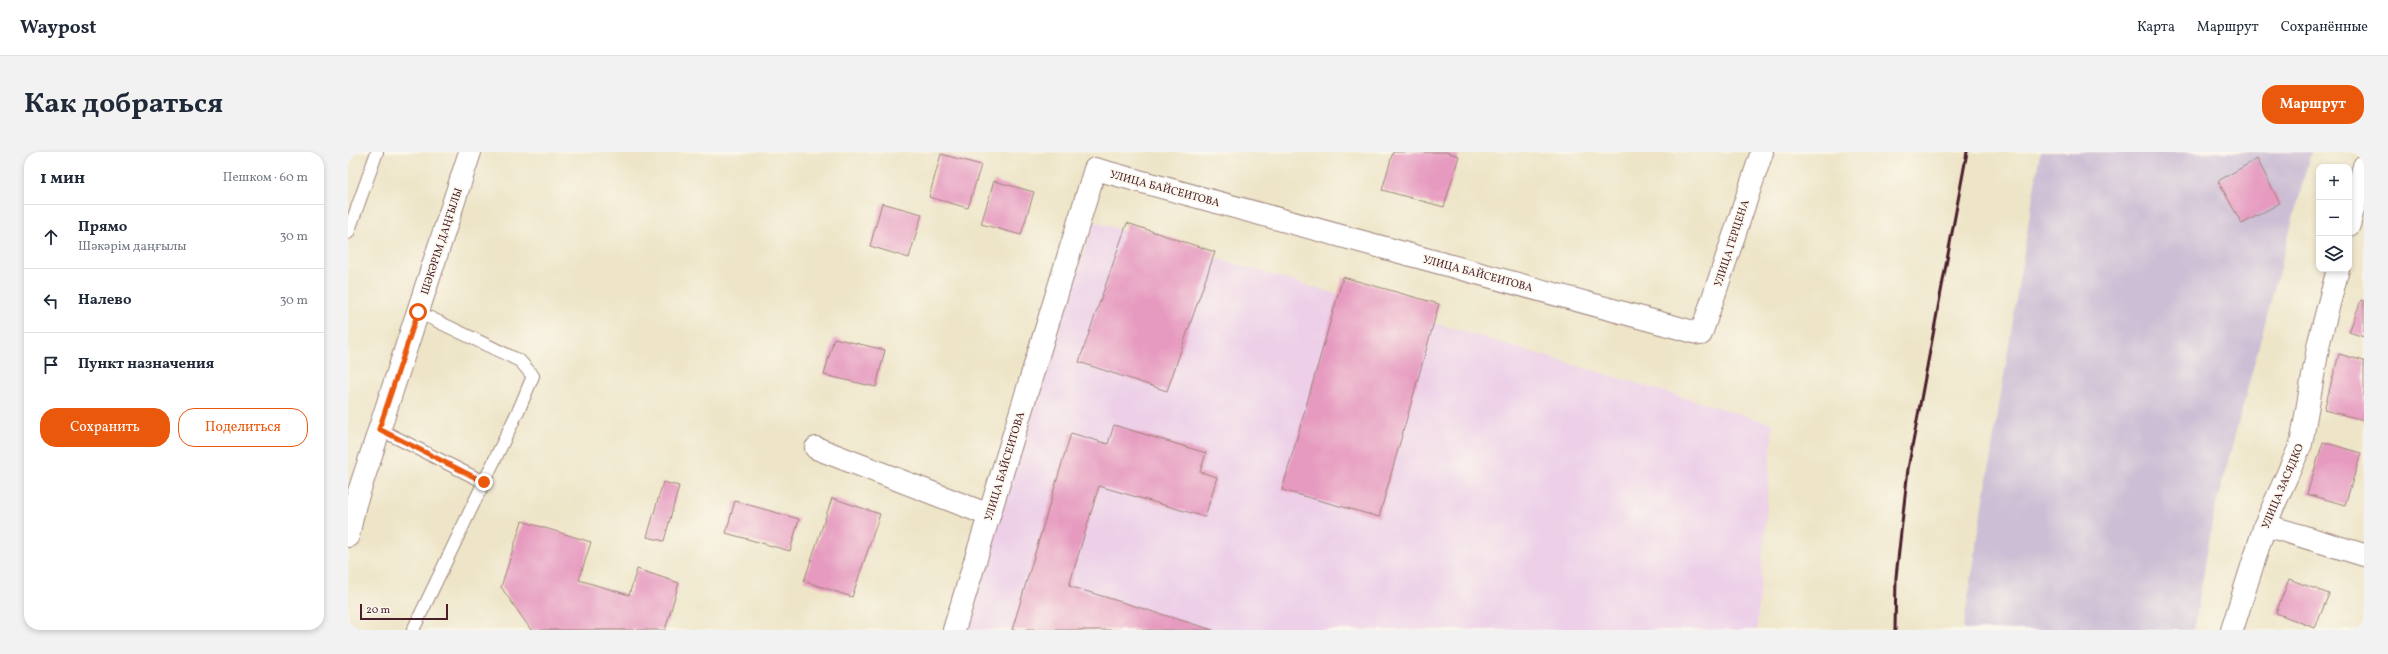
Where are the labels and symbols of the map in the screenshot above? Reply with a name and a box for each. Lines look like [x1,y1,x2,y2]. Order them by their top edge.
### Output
street label: УЛИЦА БАЙСЕИТОВА [1108,168,1221,211]
street label: ШӘКӘРІМ ДАҢҒЫЛЫ [418,186,467,297]
street label: УЛИЦА ГЕРЦЕНА [1711,198,1754,289]
street label: УЛИЦА БАЙСЕИТОВА [1421,253,1534,296]
route start [409,303,427,321]
street label: УЛИЦА БАЙСЕИТОВА [982,410,1029,523]
street label: УЛИЦА ЗАСЯДКО [2259,442,2308,531]
route end [475,473,493,491]
scale bar [360,602,448,621]

